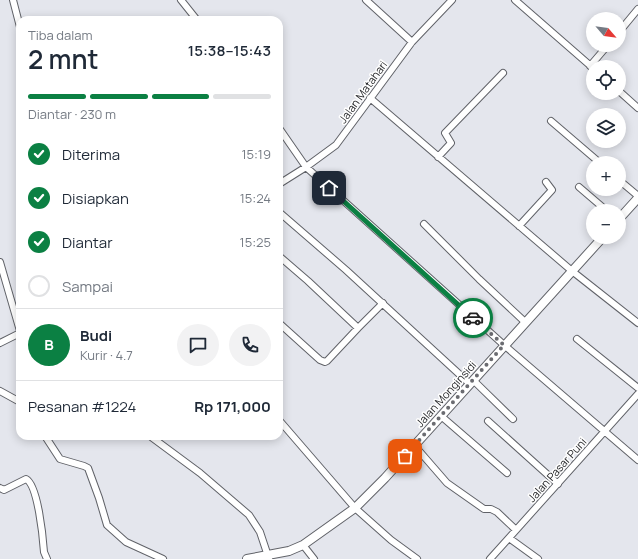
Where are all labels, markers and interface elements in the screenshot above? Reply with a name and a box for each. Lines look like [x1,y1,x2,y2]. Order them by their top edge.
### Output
north arrow [586,12,626,52]
map controls [586,12,626,244]
text: Tiba dalam [28,26,93,44]
text: 15:38–15:43 [188,40,271,61]
text: 2 mnt [28,41,98,77]
street label: Jalan Matahari [335,57,390,126]
button: locate [586,60,626,100]
text: Diantar · 230 m [28,105,116,123]
button: layers [586,108,626,148]
icon: check [28,143,50,165]
text: Diterima [62,144,120,165]
text: 15:19 [241,145,271,163]
button: + [586,156,626,196]
pin [312,171,346,205]
icon: home [318,177,340,199]
icon: check [28,187,50,209]
text: Disiapkan [62,188,129,209]
text: 15:24 [240,189,271,207]
button: − [586,204,626,244]
icon: check [28,231,50,253]
text: Diantar [62,232,113,253]
text: 15:25 [240,233,271,251]
text: Sampai [62,276,113,297]
courier [453,298,493,338]
icon: car [462,307,484,329]
button: chat [177,324,219,366]
button: phone [229,324,271,366]
text: Budi [80,325,112,346]
text: B [44,334,54,355]
text: Kurir · 4.7 [80,346,133,364]
street label: Jalan Monginsidi [412,357,479,430]
text: Pesanan #1224 [28,396,136,417]
text: Rp 171,000 [194,396,271,417]
street label: Jalan Pasar Puni [524,434,589,505]
pin [388,439,422,473]
icon: bag [394,445,416,467]

